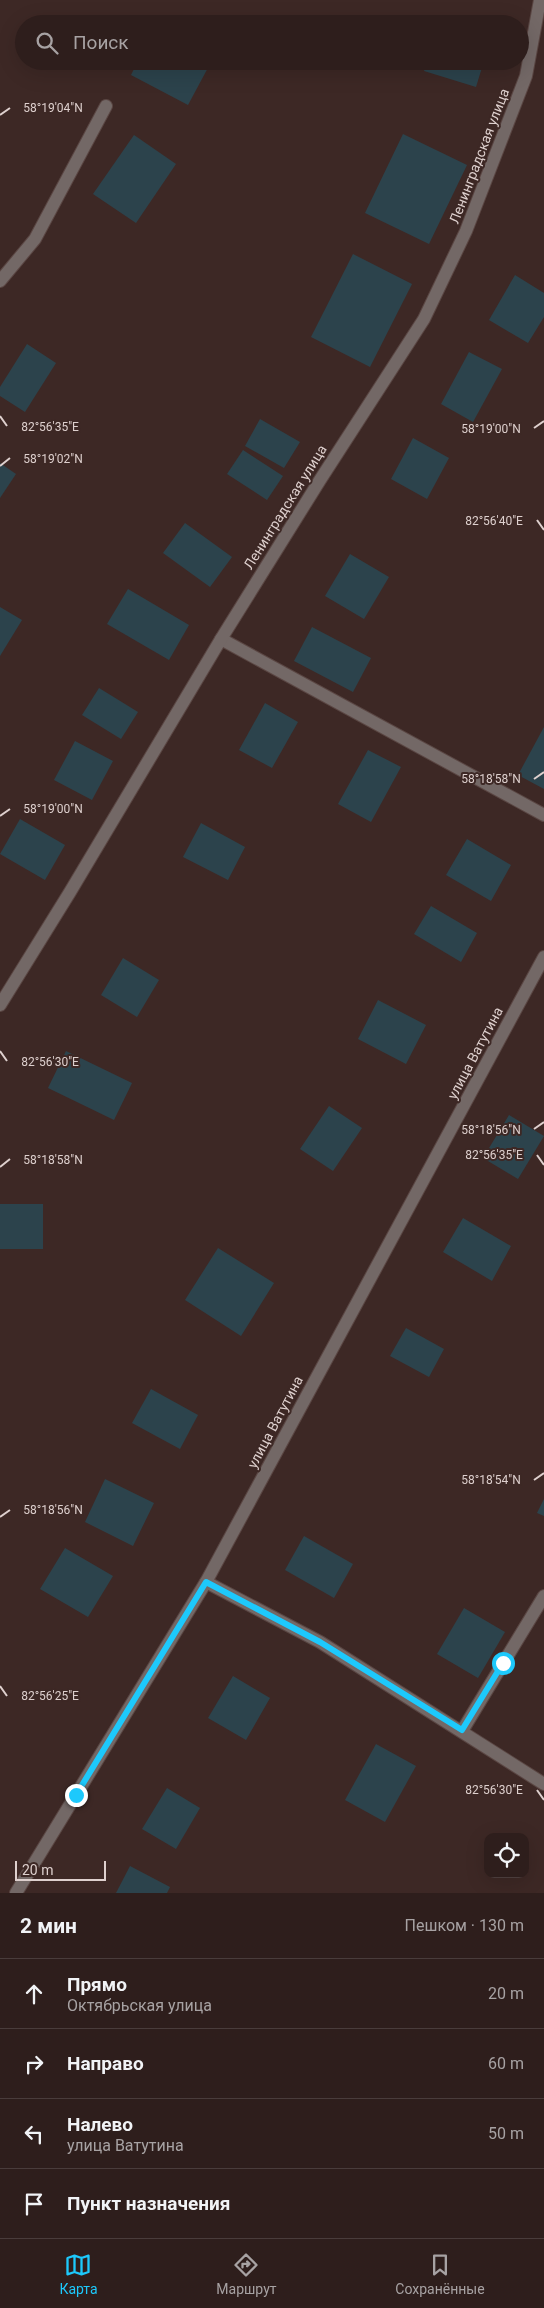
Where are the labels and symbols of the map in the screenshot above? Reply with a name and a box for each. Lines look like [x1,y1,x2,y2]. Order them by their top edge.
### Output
street label: Ленинградская улица [446,86,512,226]
text: 58°19'04"N [23,101,83,115]
text: 82°56'35"E [21,420,79,434]
text: 58°19'00"N [461,422,521,436]
street label: Ленинградская улица [240,442,330,572]
text: 58°19'02"N [23,452,83,466]
text: 82°56'40"E [465,514,523,528]
text: 58°18'58"N [461,772,521,786]
text: 58°19'00"N [23,802,83,816]
street label: улица Ватутина [444,1004,506,1102]
text: 82°56'30"E [21,1055,79,1069]
text: 58°18'56"N [461,1123,521,1137]
text: 82°56'35"E [465,1148,523,1162]
text: 58°18'58"N [23,1153,83,1167]
street label: улица Ватутина [244,1373,306,1471]
text: 58°18'54"N [461,1473,521,1487]
text: 58°18'56"N [23,1503,83,1517]
route start [492,1652,515,1675]
text: 82°56'25"E [21,1689,79,1703]
text: 82°56'30"E [465,1783,523,1797]
route end [65,1784,88,1807]
scale bar [15,1858,106,1881]

